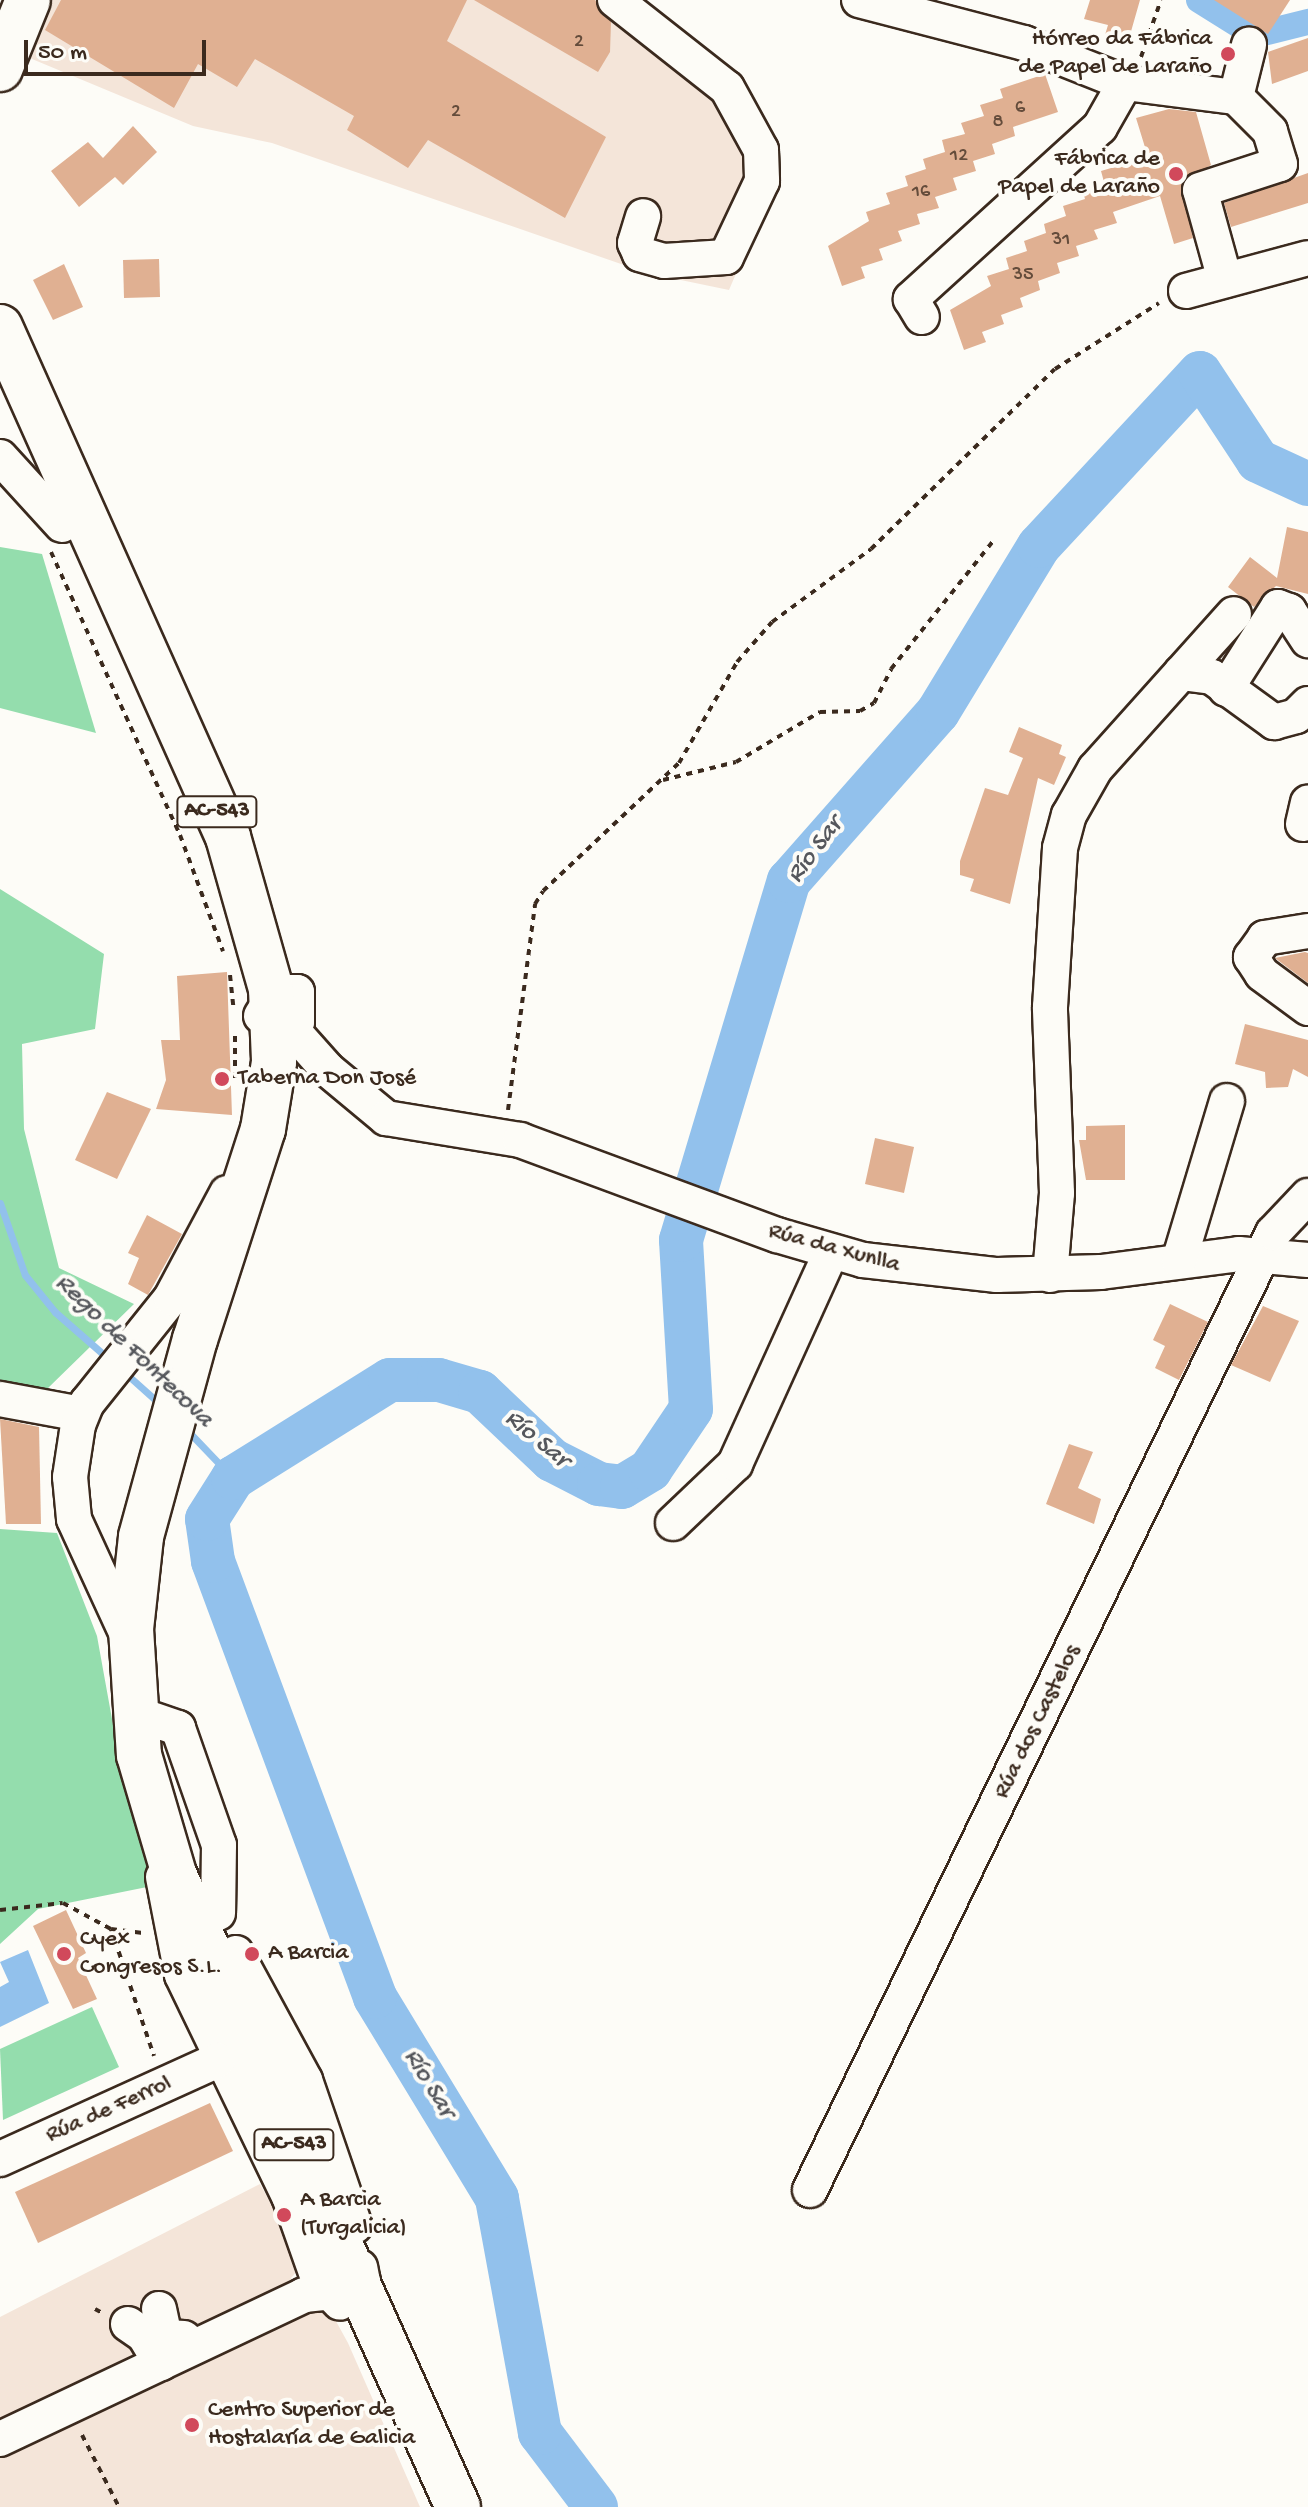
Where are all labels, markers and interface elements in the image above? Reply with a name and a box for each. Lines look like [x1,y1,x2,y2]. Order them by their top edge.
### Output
scale bar [28,24,210,74]
place label: Hórreo da Fábrica de Papel de Laraño [1018,26,1212,82]
house number: 2 [574,30,584,54]
text: 50 m [38,39,87,68]
marker: Hórreo da Fábrica de Papel de Laraño [1219,45,1237,63]
house number: 6 [1015,96,1025,120]
house number: 2 [451,100,461,124]
house number: 8 [993,110,1003,134]
house number: 12 [950,144,968,168]
place label: Fábrica de Papel de Laraño [998,146,1160,202]
marker: Fábrica de Papel de Laraño [1167,165,1185,183]
house number: 16 [912,180,930,204]
house number: 31 [1052,228,1070,252]
house number: 35 [1013,263,1033,287]
road number: AC-543 [175,794,259,830]
water label: Río Sar [781,812,851,890]
place label: Taberna Don José [238,1065,416,1093]
marker: Taberna Don José [213,1070,231,1088]
street label: Rúa da Xunlla [765,1218,903,1280]
water label: Rego de Fontecova [47,1269,219,1435]
water label: Río Sar [497,1404,575,1476]
street label: Rúa dos Castelos [988,1640,1088,1804]
place label: Cyex Congresos S.L. [80,1926,222,1982]
place label: A Barcia [268,1940,349,1968]
marker: Cyex Congresos S.L. [55,1945,73,1963]
marker: A Barcia [243,1945,261,1963]
water label: Río Sar [395,2044,461,2124]
street label: Rúa de Ferrol [42,2070,176,2150]
road number: AC-543 [252,2127,336,2163]
place label: A Barcia (Turgalicia) [300,2187,407,2243]
marker: A Barcia (Turgalicia) [275,2206,293,2224]
place label: Centro Superior de Hostalaría de Galicia [208,2397,415,2453]
marker: Centro Superior de Hostalaría de Galicia [183,2416,201,2434]

